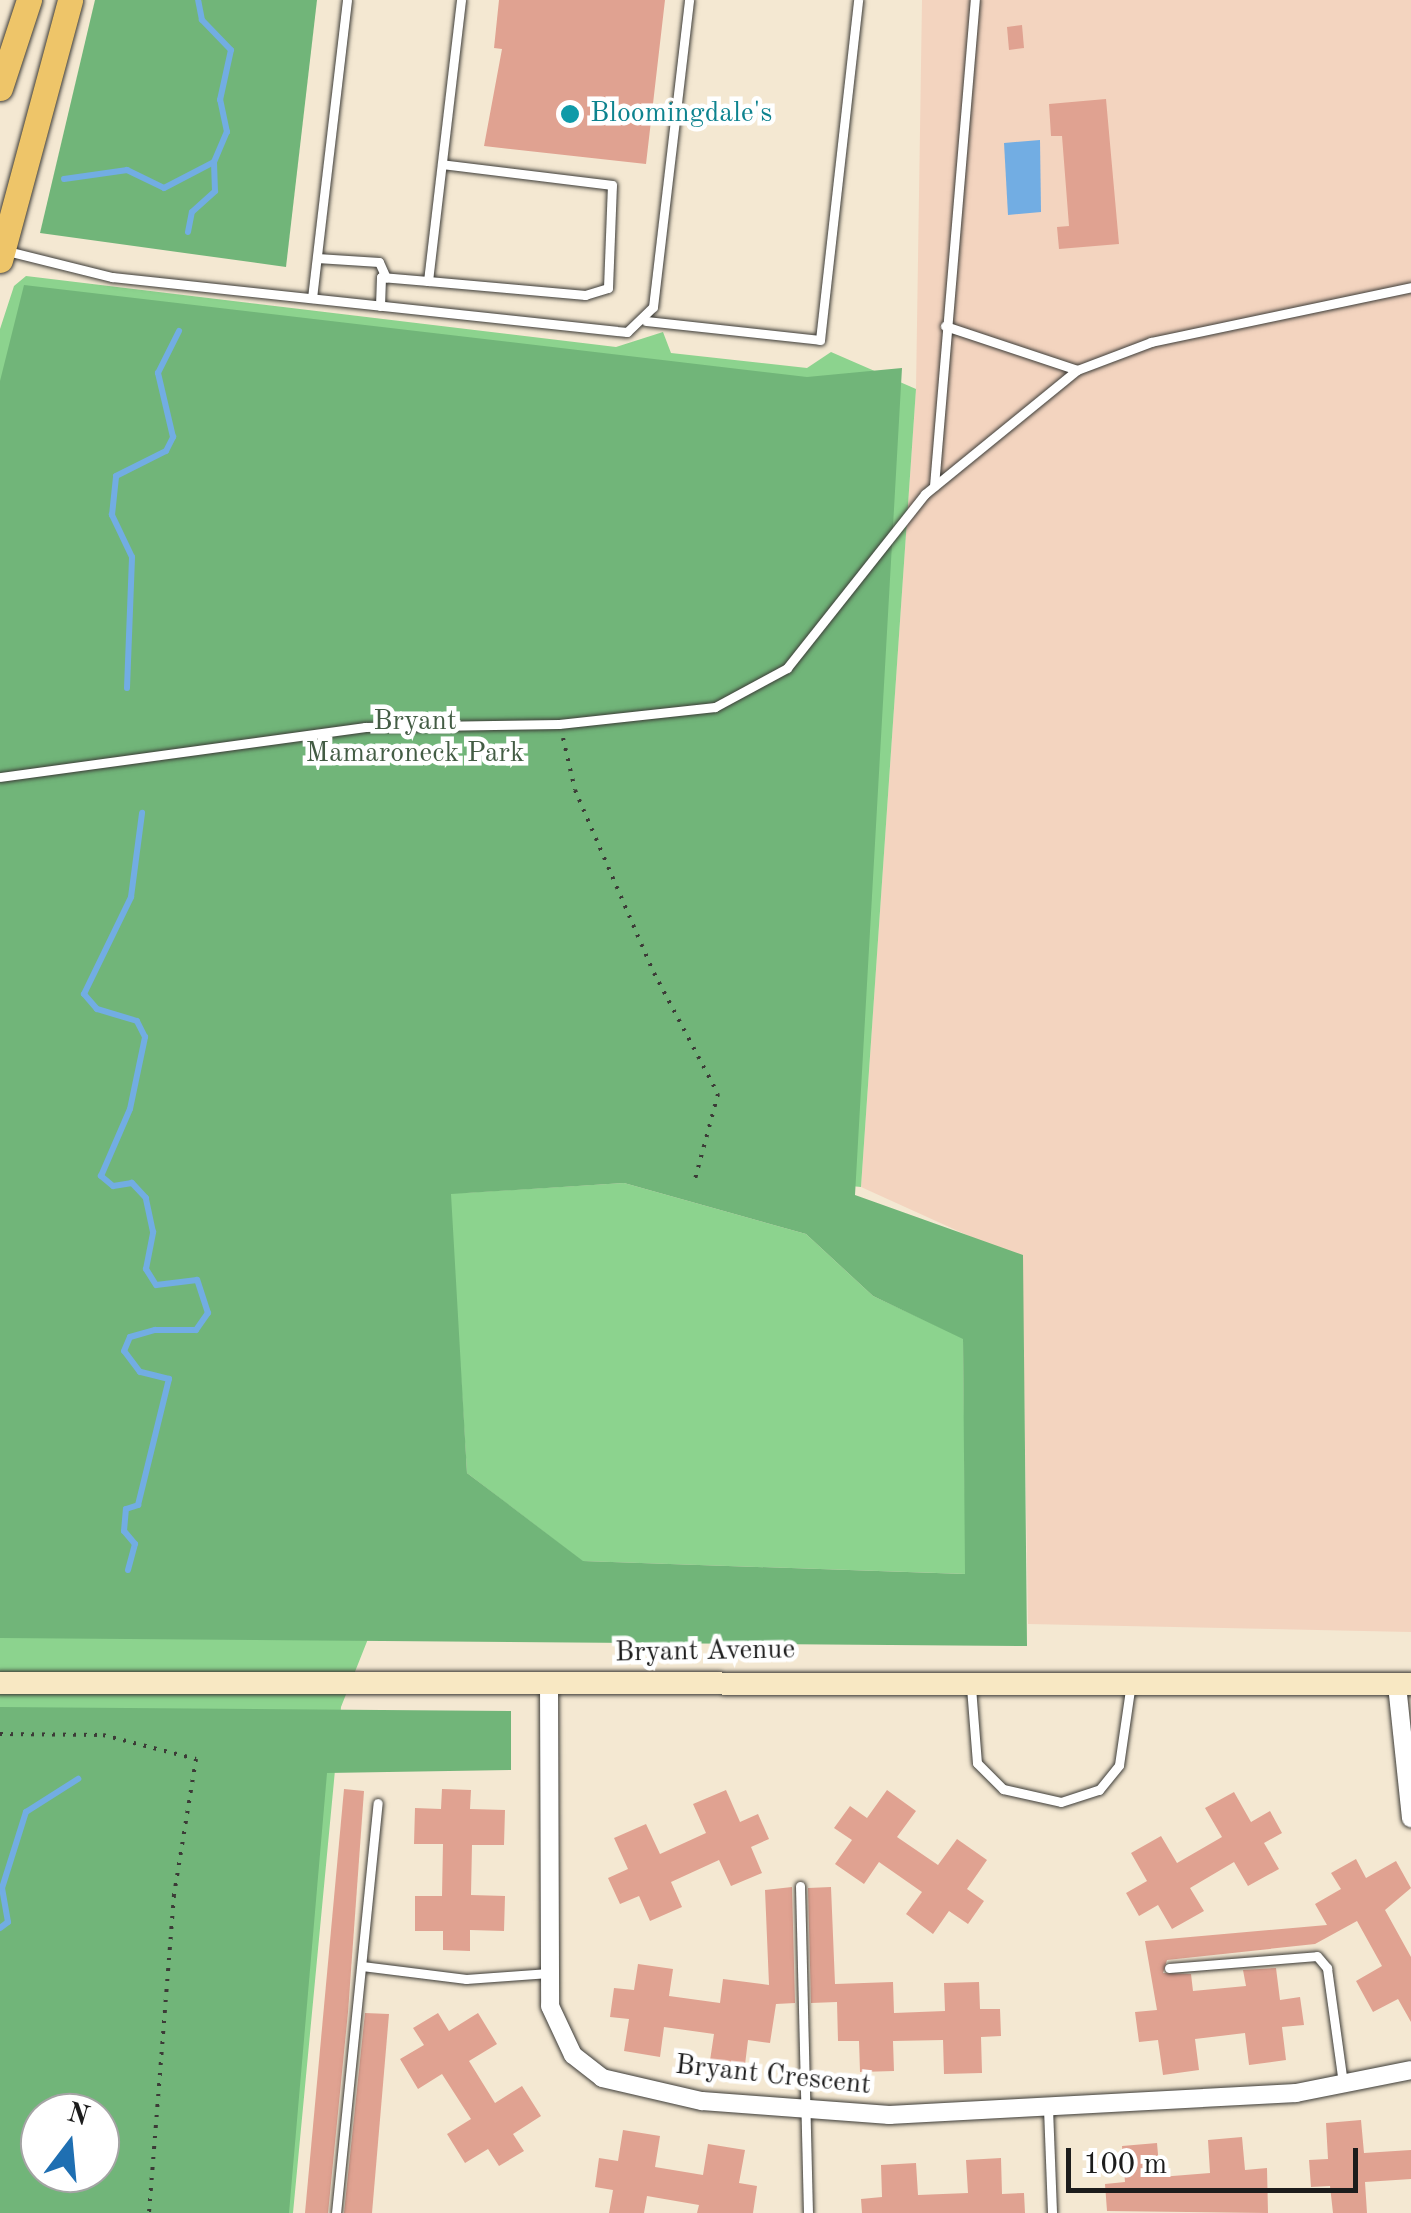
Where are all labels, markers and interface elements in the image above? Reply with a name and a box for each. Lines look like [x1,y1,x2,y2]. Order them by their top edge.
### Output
place label: Bloomingdale's [590,97,772,131]
marker: Bloomingdale's [559,103,581,125]
park label: Bryant Mamaroneck Park [305,705,525,771]
street label: Bryant Avenue [615,1634,795,1670]
street label: Bryant Crescent [673,2049,873,2103]
north arrow [20,2093,120,2193]
text: N [64,2100,92,2132]
scale bar [1071,2128,1364,2190]
text: 100 m [1083,2150,1167,2180]

